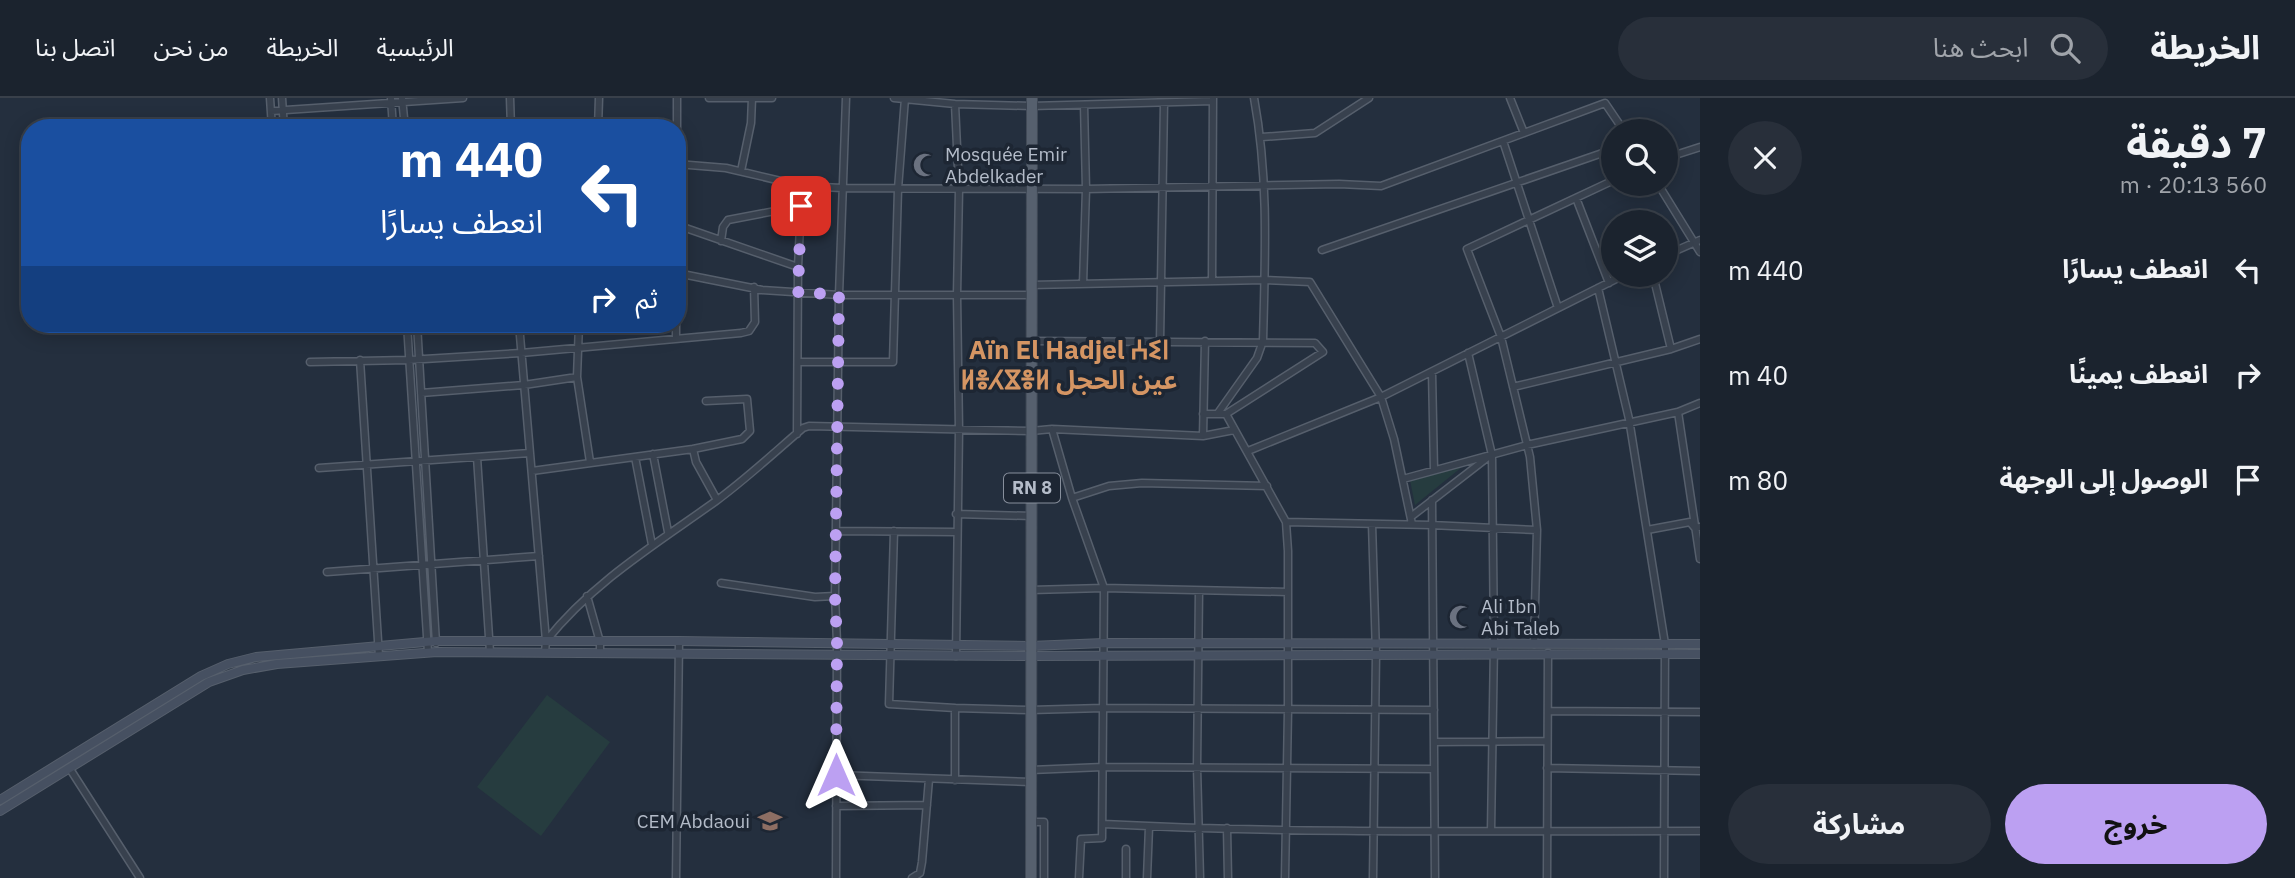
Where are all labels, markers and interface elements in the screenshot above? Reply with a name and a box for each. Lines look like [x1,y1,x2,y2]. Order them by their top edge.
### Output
search box [1618,17,2108,80]
text: الخريطة [2150,25,2260,68]
icon: search [2046,29,2084,67]
text: ابحث هنا [1933,30,2028,64]
text: اتصل بنا [35,31,116,63]
text: من نحن [154,31,229,63]
text: الخريطة [267,31,339,63]
text: الرئيسية [377,31,454,63]
text: 7 دقيقة [2126,115,2267,170]
map controls [1601,119,1678,287]
button: search [1601,119,1678,196]
button: close [1728,121,1802,195]
text: 440 m [399,127,543,190]
place label: Mosquée Emir Abdelkader [945,142,1067,188]
icon: left [567,147,658,238]
mosque icon: Mosquée Emir Abdelkader [911,151,939,179]
text: 560 m · 20:13 [2120,169,2267,199]
pin [771,176,831,236]
icon: arrive [782,187,820,225]
text: انعطف يسارًا [380,200,543,242]
button: layers [1601,210,1678,287]
text: انعطف يسارًا [2062,251,2208,285]
icon: left [2229,251,2267,289]
text: 440 m [1728,253,1804,287]
icon: right [584,280,622,318]
text: ثم [636,281,658,315]
district label: Aïn El Hadjel ⵄⵉⵏ ⵍⴻⵃⴵⴻⵍ عين الحجل [960,332,1178,396]
text: انعطف يمينًا [2069,356,2208,390]
icon: right [2229,356,2267,394]
text: 40 m [1728,358,1788,392]
text: الوصول إلى الوجهة [1999,461,2208,495]
icon: arrive [2229,461,2267,499]
text: 80 m [1728,463,1788,497]
road number: RN 8 [1004,474,1060,502]
place label: Ali Ibn Abi Taleb [1481,594,1560,640]
mosque icon: Ali Ibn Abi Taleb [1447,603,1475,631]
position arrow [799,738,873,812]
button: مشاركة [1728,784,1991,864]
button: خروج [2005,784,2267,864]
school or university icon: CEM Abdaoui [756,807,784,835]
place label: CEM Abdaoui [637,809,750,833]

